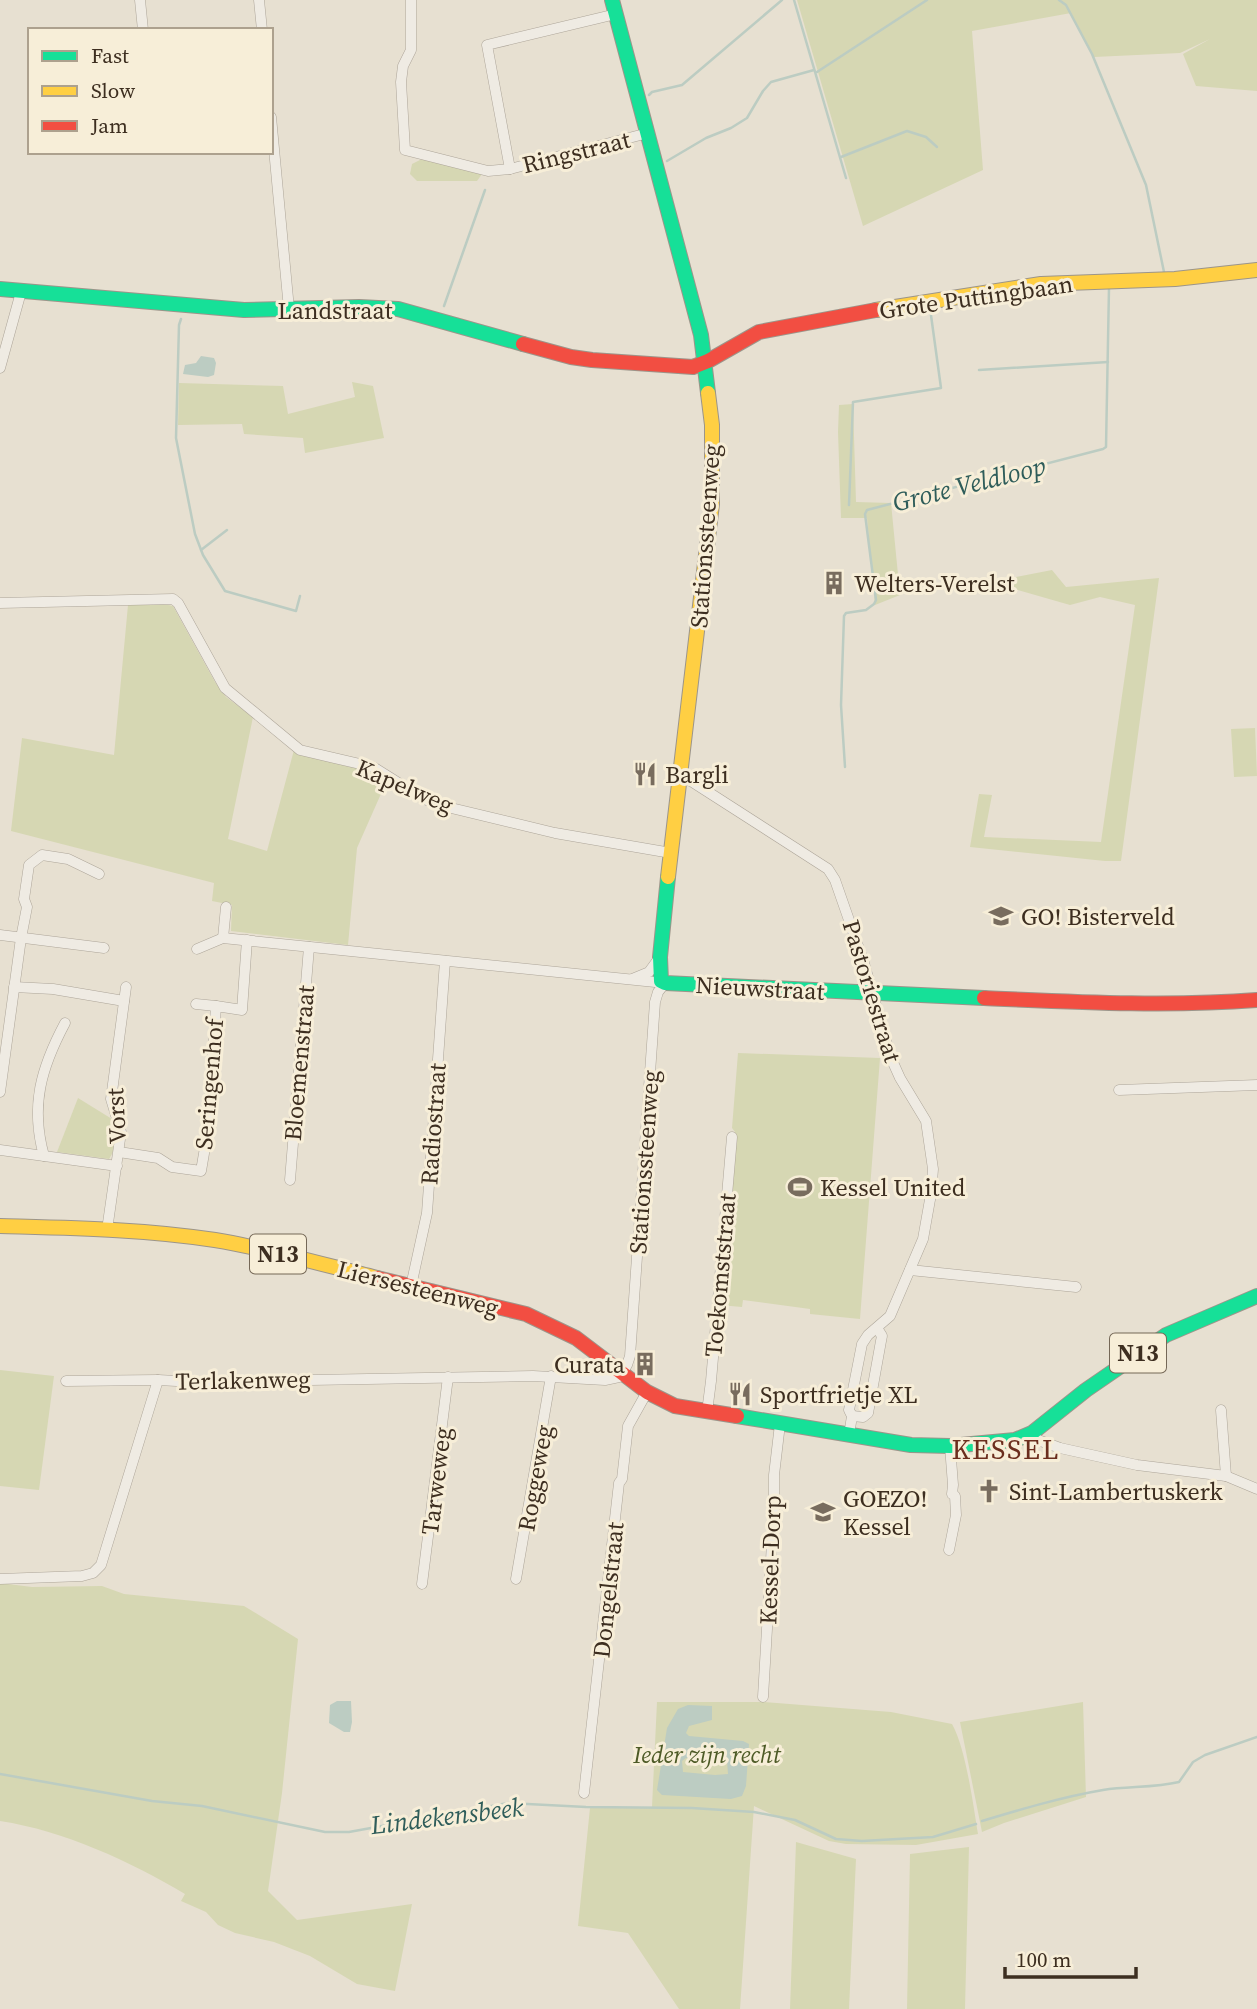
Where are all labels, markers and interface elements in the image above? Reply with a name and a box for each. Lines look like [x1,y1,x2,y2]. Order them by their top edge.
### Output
legend [28,28,273,154]
text: Fast [91,41,129,70]
text: Slow [91,76,135,105]
text: Jam [90,111,128,140]
street label: Ringstraat [519,123,634,181]
street label: Grote Puttingbaan [877,267,1075,327]
street label: Landstraat [278,294,393,327]
street label: Stationssteenweg [682,443,728,629]
water label: Grote Veldloop [889,448,1049,520]
place label: Welters-Verelst [854,567,1015,600]
building icon: Welters-Verelst [820,569,848,597]
street label: Kapelweg [351,751,459,821]
place label: Bargli [665,758,729,791]
restaurant icon: Bargli [631,760,659,788]
place label: GO! Bisterveld [1021,900,1175,933]
school or university icon: GO! Bisterveld [987,902,1015,930]
street label: Pastoriestraat [835,916,909,1067]
street label: Nieuwstraat [695,968,825,1008]
street label: Bloemenstraat [276,984,322,1142]
street label: Seringenhof [187,1015,231,1151]
street label: Radiostraat [412,1062,454,1186]
street label: Stationssteenweg [621,1069,667,1255]
street label: Vorst [98,1087,134,1145]
place label: Kessel United [820,1171,966,1204]
sports icon: Kessel United [786,1173,814,1201]
street label: Toekomststraat [696,1192,744,1358]
road number: N13 [250,1234,306,1274]
street label: Liersesteenweg [334,1252,502,1324]
road number: N13 [1110,1334,1166,1372]
place label: Curata [554,1348,626,1381]
building icon: Curata [631,1350,659,1378]
street label: Terlakenweg [175,1362,311,1398]
place label: Sportfrietje XL [760,1378,918,1411]
restaurant icon: Sportfrietje XL [726,1380,754,1408]
street label: Roggeweg [509,1422,561,1534]
street label: Tarweweg [413,1425,459,1537]
district label: KESSEL [951,1430,1061,1468]
place label: Sint-Lambertuskerk [1009,1475,1224,1508]
church icon: Sint-Lambertuskerk [975,1477,1003,1505]
place label: GOEZO! Kessel [843,1482,927,1543]
street label: Kessel-Dorp [751,1495,789,1625]
school or university icon: GOEZO! Kessel [809,1498,837,1526]
street label: Dongelstraat [584,1520,632,1660]
park label: Ieder zijn recht [632,1738,782,1771]
water label: Lindekensbeek [368,1789,526,1843]
scale bar [1005,1936,1136,1980]
text: 100 m [1016,1945,1071,1974]

